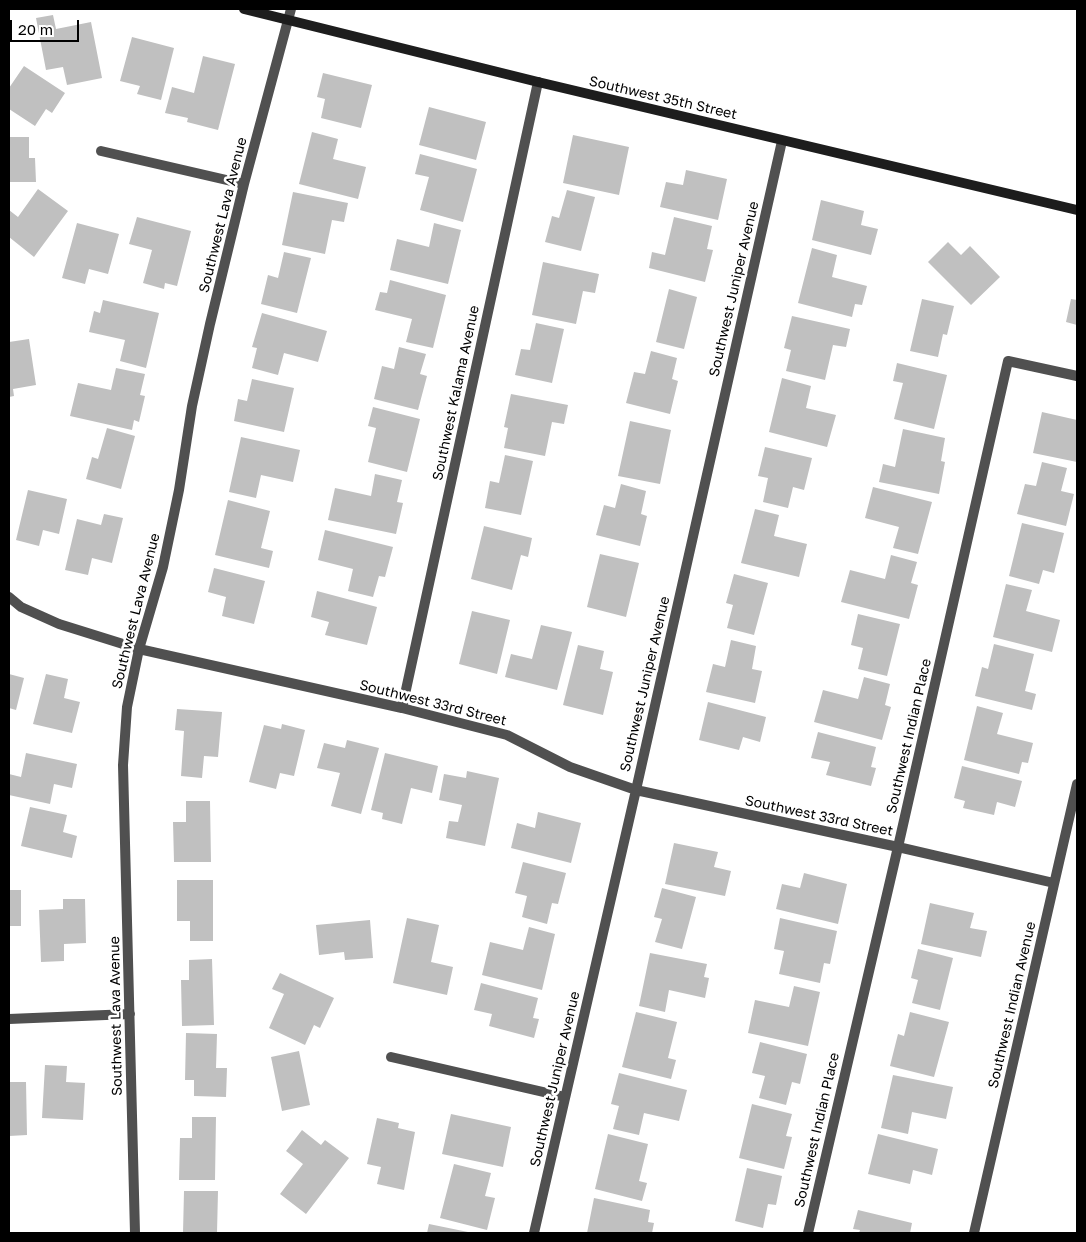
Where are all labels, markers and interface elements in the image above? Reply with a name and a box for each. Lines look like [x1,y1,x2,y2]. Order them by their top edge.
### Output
scale bar [12,10,81,42]
text: 20 m [18,20,53,38]
street label: Southwest 35th Street [587,73,739,123]
street label: Southwest Lava Avenue [196,135,250,295]
street label: Southwest Juniper Avenue [706,200,762,378]
street label: Southwest Kalama Avenue [429,304,483,482]
street label: Southwest Lava Avenue [109,531,163,691]
street label: Southwest Juniper Avenue [617,595,673,773]
street label: Southwest Indian Place [883,657,935,815]
street label: Southwest 33rd Street [358,677,508,729]
street label: Southwest 33rd Street [743,792,895,840]
street label: Southwest Indian Avenue [985,920,1039,1090]
street label: Southwest Lava Avenue [106,936,126,1096]
street label: Southwest Juniper Avenue [527,990,583,1168]
street label: Southwest Indian Place [791,1051,843,1209]

